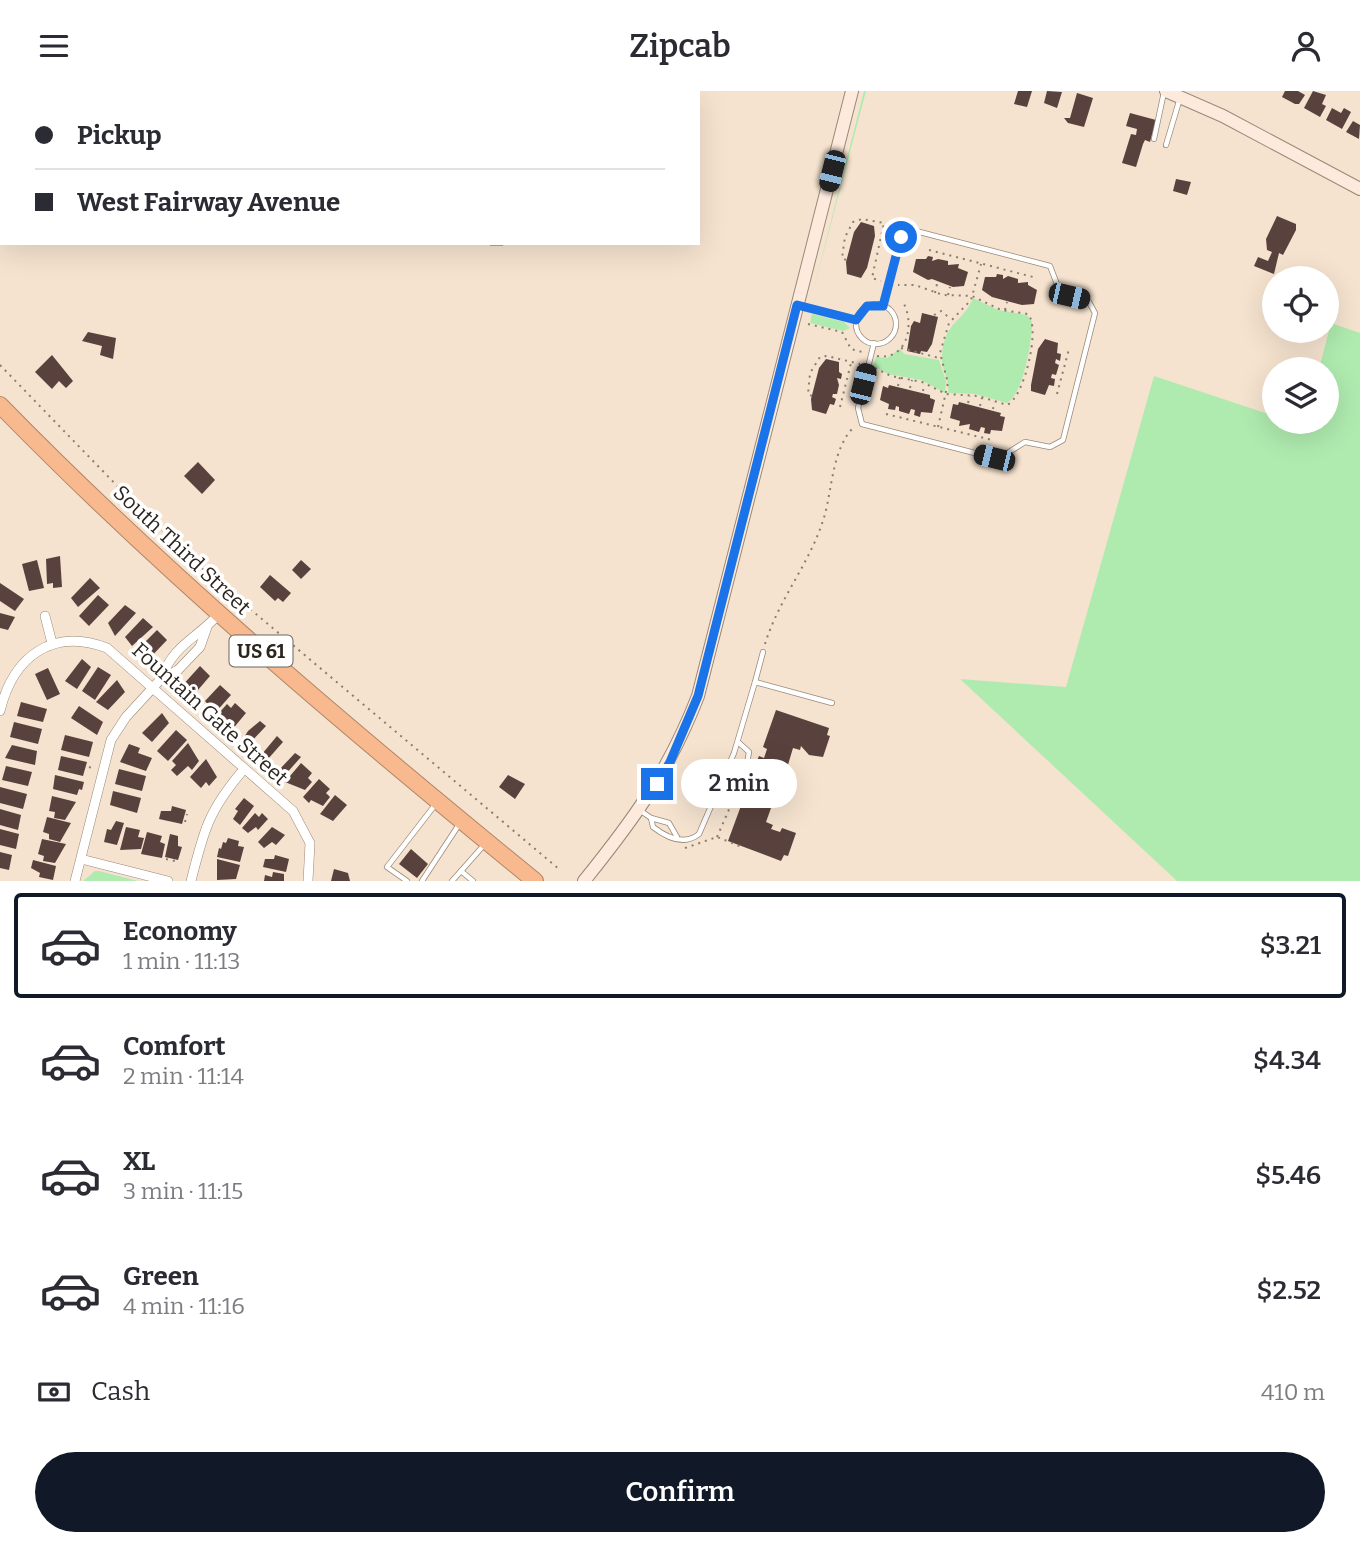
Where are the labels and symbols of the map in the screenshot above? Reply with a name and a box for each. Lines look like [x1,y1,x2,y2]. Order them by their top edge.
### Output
car [817,148,848,194]
route start [885,221,917,253]
car [1047,281,1092,311]
car [848,361,879,407]
car [972,443,1017,473]
street label: South Third Street [108,480,256,621]
road number: US 61 [230,635,292,667]
street label: Fountain Gate Street [127,637,294,791]
callout: 2 min [682,759,797,809]
route end [641,768,673,800]

